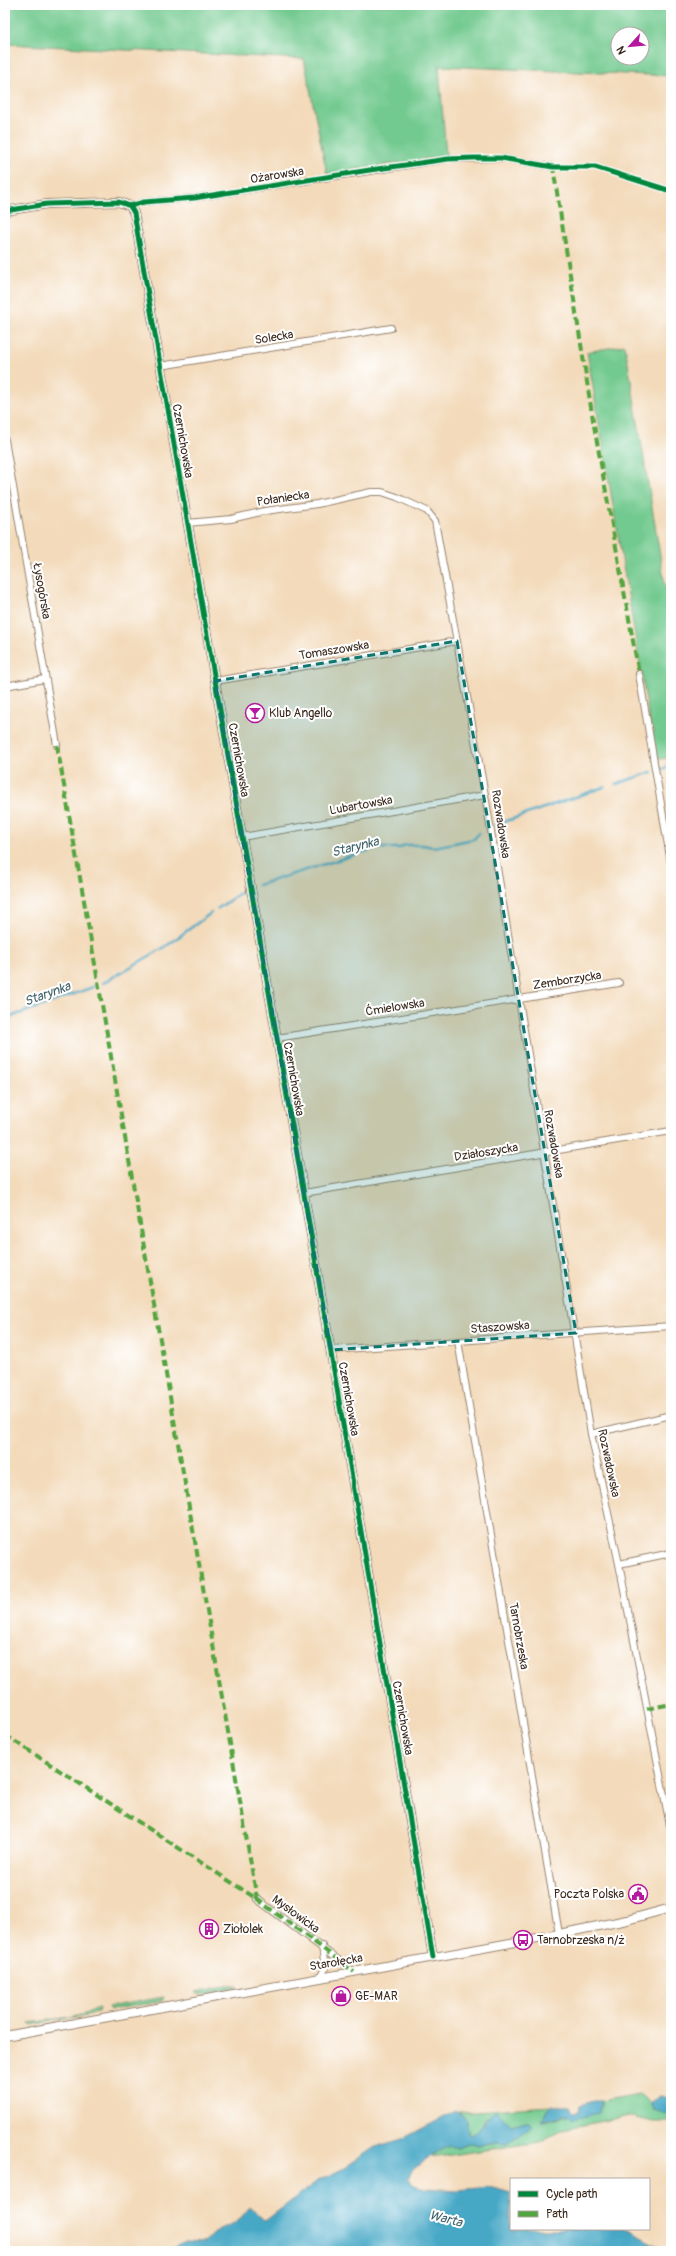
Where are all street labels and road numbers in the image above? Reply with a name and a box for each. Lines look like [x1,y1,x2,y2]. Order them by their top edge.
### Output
street label: Ożarowska [249,164,305,187]
street label: Solecka [254,327,295,348]
street label: Czernichowska [169,403,196,480]
street label: Połaniecka [256,487,311,510]
street label: Łysogórska [29,561,54,621]
street label: Tomaszowska [298,638,370,663]
street label: Czernichowska [225,722,252,799]
street label: Rozwadowska [488,789,513,860]
street label: Lubartowska [328,792,394,818]
street label: Zemborzycka [532,968,603,993]
street label: Ćmielowska [364,994,426,1020]
street label: Czernichowska [280,1041,307,1118]
street label: Rozwadowska [540,1109,567,1180]
street label: Działoszycka [453,1140,519,1165]
street label: Staszowska [470,1318,531,1337]
street label: Czernichowska [335,1361,362,1438]
street label: Rozwadowska [594,1428,623,1499]
street label: Tarnobrzeska [505,1602,532,1671]
street label: Czernichowska [389,1680,416,1757]
street label: Mysłowicka [269,1892,323,1937]
street label: Starołęcka [308,1950,364,1975]

